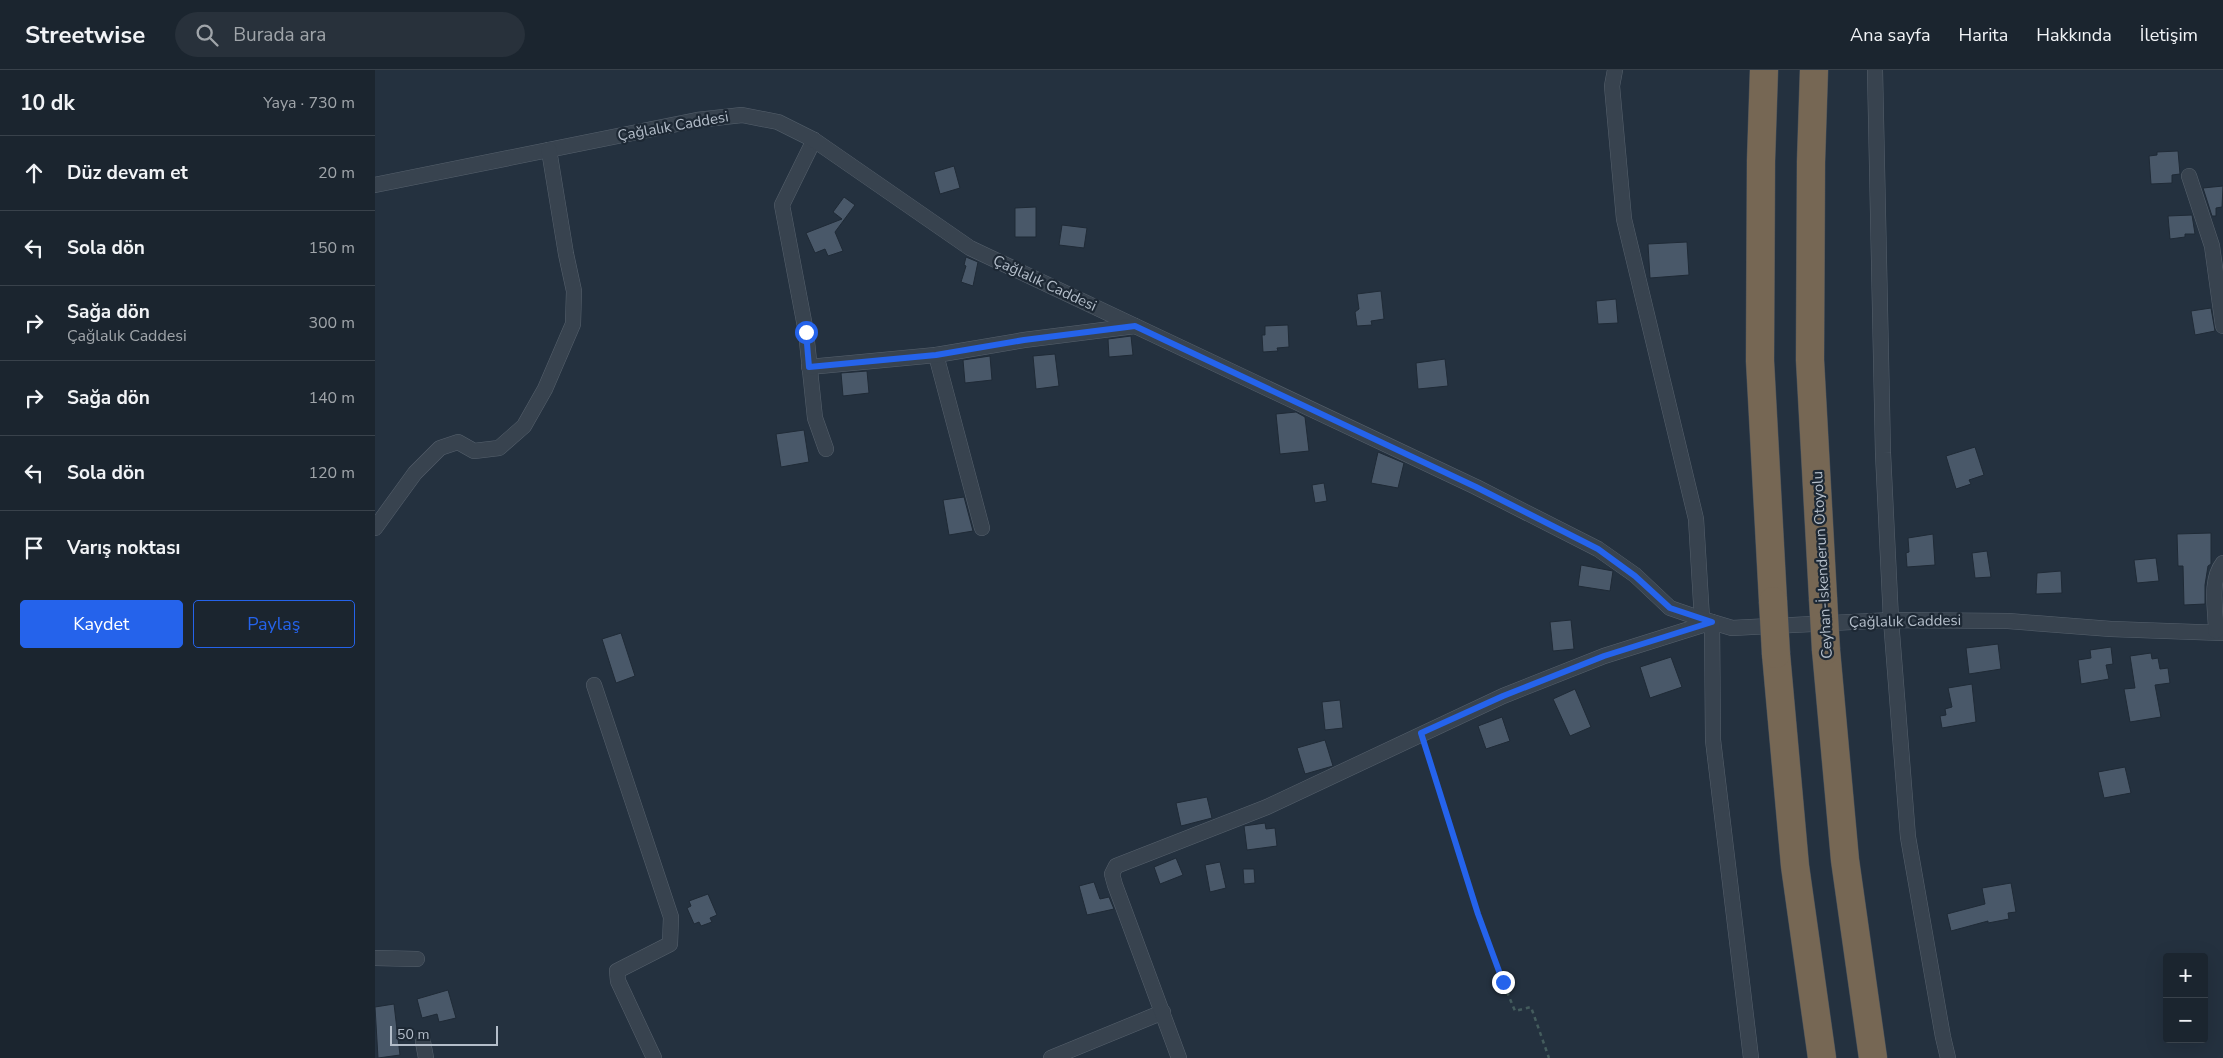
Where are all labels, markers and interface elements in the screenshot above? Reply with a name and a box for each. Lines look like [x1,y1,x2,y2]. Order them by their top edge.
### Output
search box [175,12,525,57]
text: Streetwise [25,19,145,51]
icon: search [193,21,221,49]
text: Burada ara [233,22,326,48]
text: Ana sayfa [1850,23,1930,47]
text: Harita [1958,23,2008,47]
text: Hakkında [2036,23,2112,47]
text: İletişim [2140,23,2198,47]
text: 10 dk [20,89,75,117]
text: Yaya · 730 m [263,92,355,114]
street label: Çağlalık Caddesi [616,106,730,146]
icon: ahead [20,159,48,187]
text: Düz devam et [67,160,188,186]
text: 20 m [318,162,355,184]
icon: left [20,234,48,262]
text: Sola dön [67,235,145,261]
text: 150 m [308,237,355,259]
street label: Çağlalık Caddesi [990,250,1100,316]
text: Sağa dön [67,299,150,325]
icon: right [20,309,48,337]
text: 300 m [308,312,355,334]
route start [795,321,818,344]
text: Çağlalık Caddesi [67,325,187,347]
icon: right [20,384,48,412]
text: Sağa dön [67,385,150,411]
text: 140 m [308,387,355,409]
icon: left [20,459,48,487]
text: Sola dön [67,460,145,486]
text: 120 m [308,462,355,484]
street label: Ceyhan-İskenderun Otoyolu [1807,471,1837,659]
icon: arrive [20,534,48,562]
text: Varış noktası [67,535,180,561]
button: Kaydet [20,600,183,648]
button: Paylaş [193,600,355,648]
street label: Çağlalık Caddesi [1849,610,1961,632]
map controls [2163,953,2208,1043]
button: + [2163,953,2208,998]
route end [1492,971,1515,994]
button: − [2163,998,2208,1043]
scale bar [390,1023,497,1046]
text: 50 m [397,1025,429,1044]

